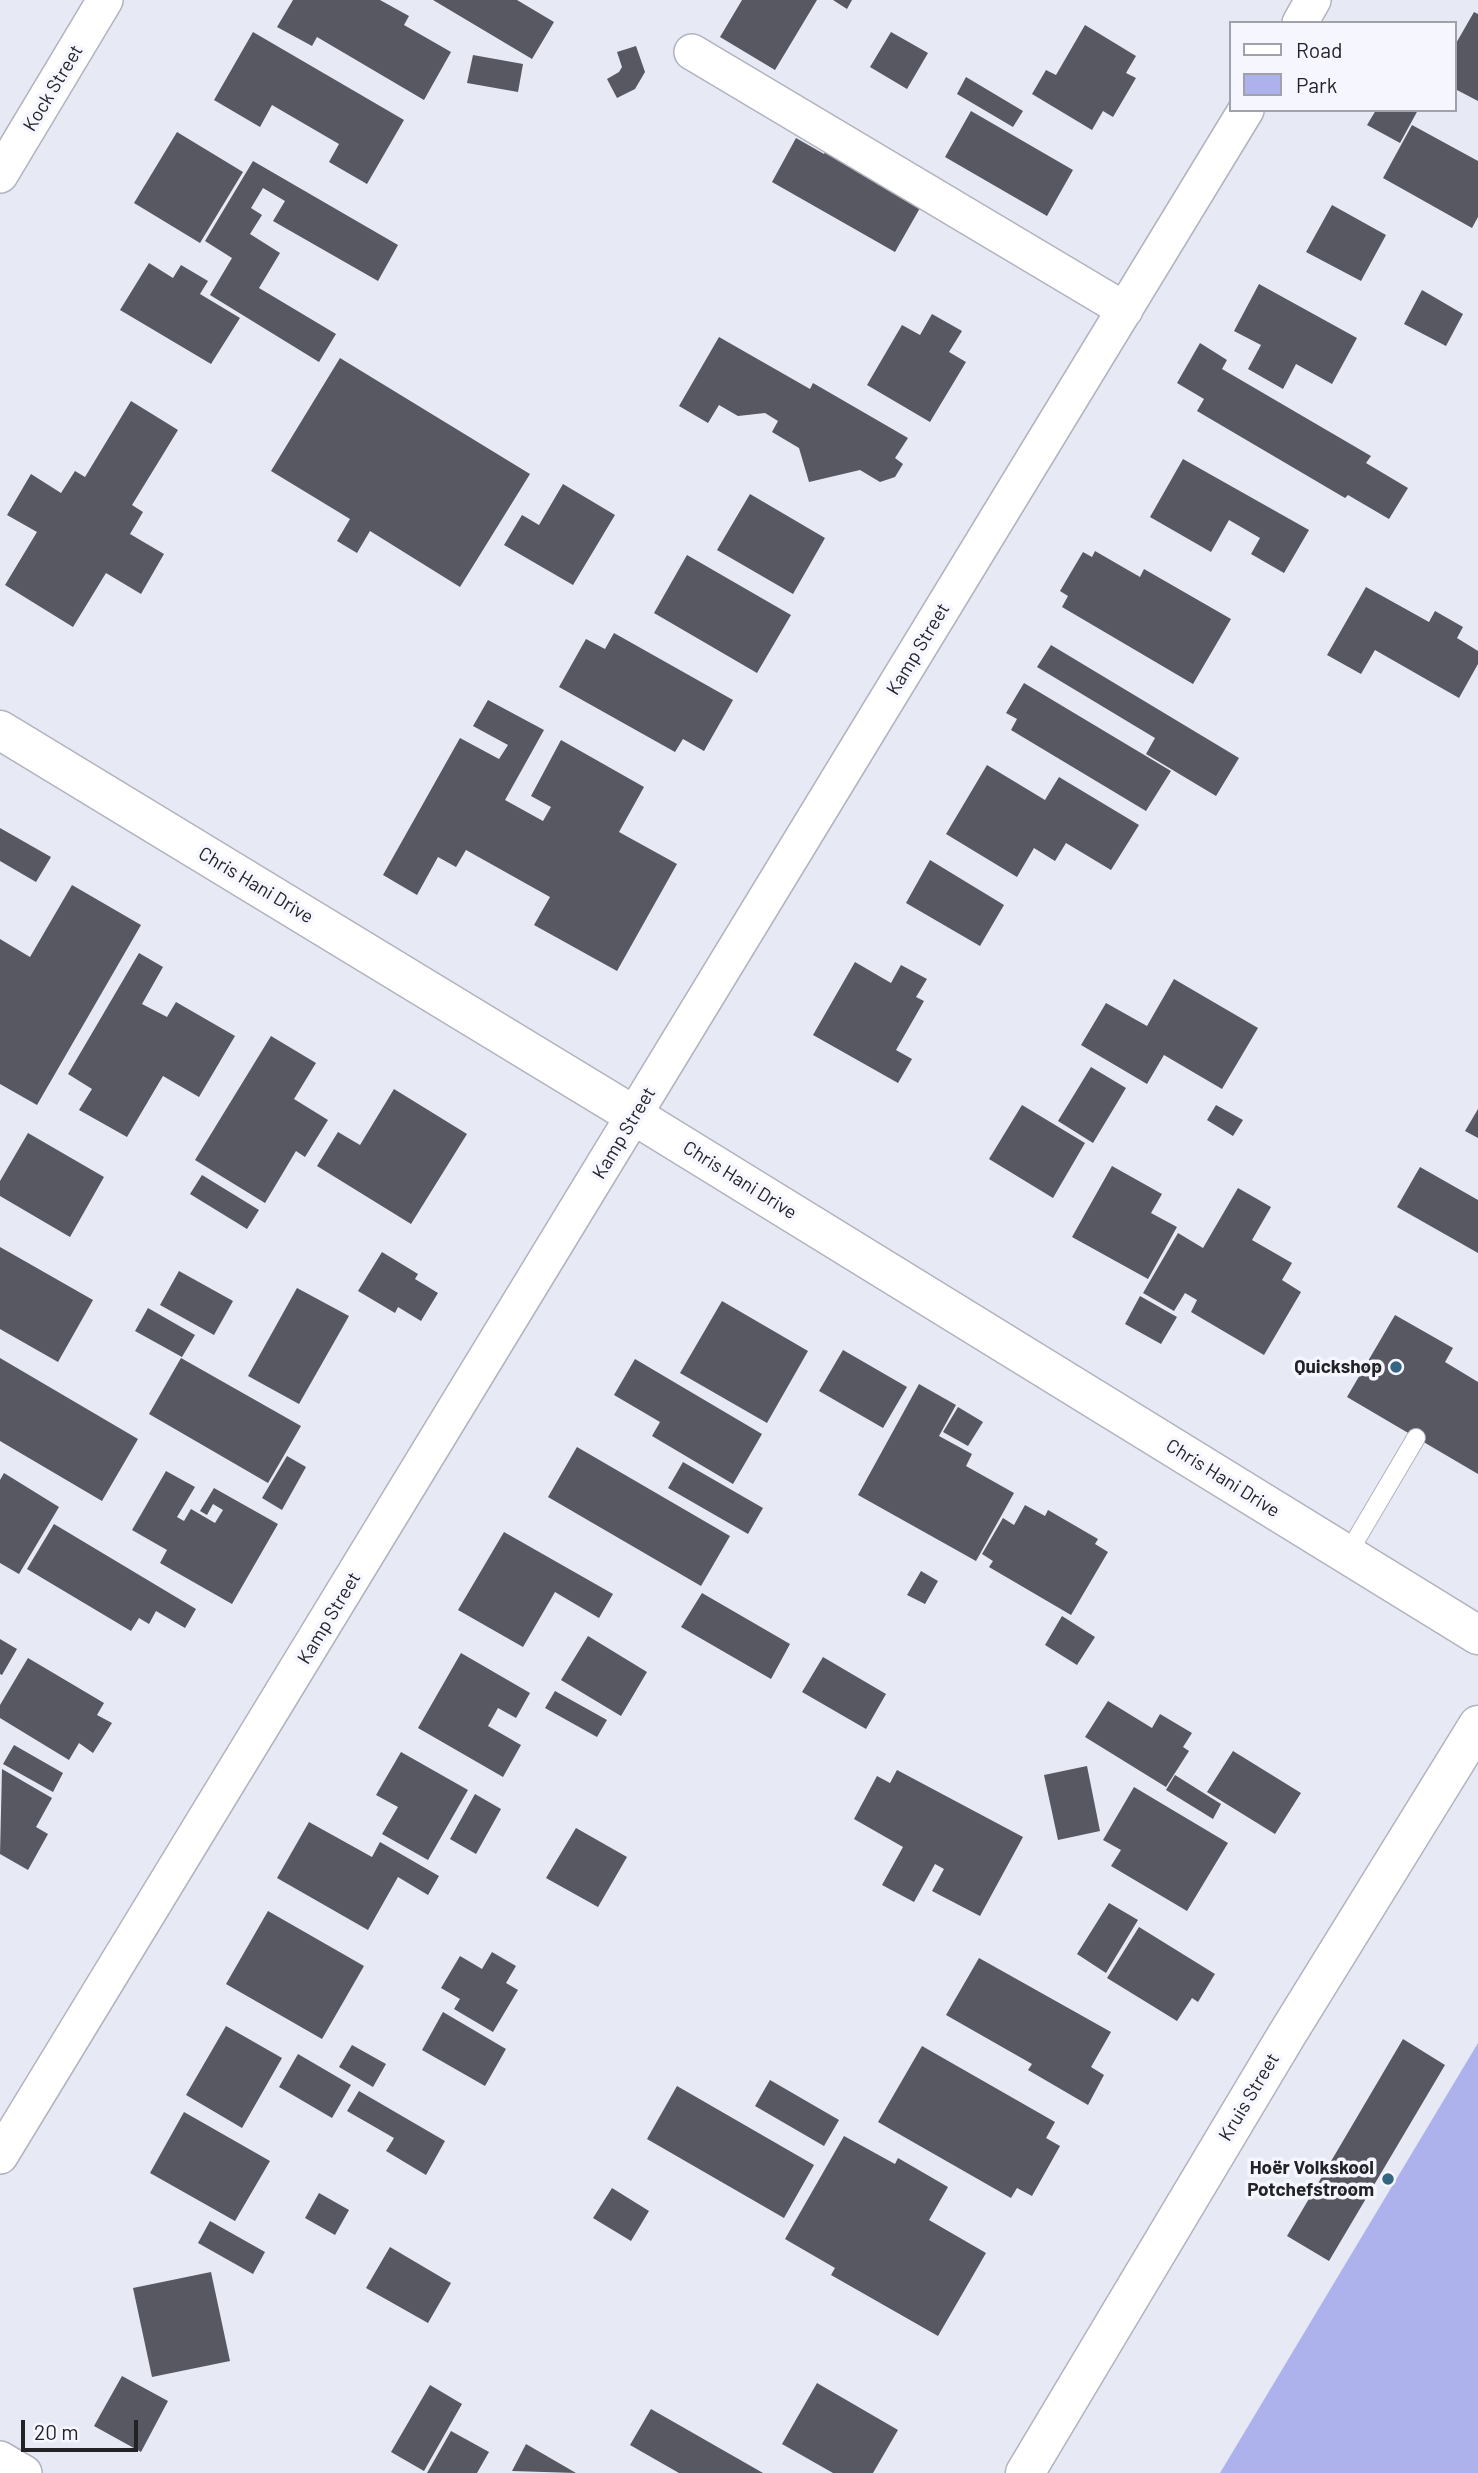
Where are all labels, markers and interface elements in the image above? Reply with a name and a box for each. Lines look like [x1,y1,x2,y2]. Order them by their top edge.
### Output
legend [1230,21,1457,112]
text: Road [1296,37,1342,62]
street label: Kock Street [18,41,88,135]
text: Park [1296,72,1337,97]
street label: Kamp Street [882,599,954,699]
street label: Chris Hani Drive [194,842,318,928]
street label: Kamp Street [588,1083,660,1183]
street label: Chris Hani Drive [679,1136,801,1224]
place label: Quickshop [1294,1356,1382,1378]
marker: Quickshop [1388,1359,1404,1375]
street label: Chris Hani Drive [1162,1434,1284,1522]
street label: Kamp Street [293,1568,365,1668]
street label: Kruis Street [1214,2049,1284,2145]
place label: Hoër Volkskool Potchefstroom [1247,2157,1374,2201]
marker: Hoër Volkskool Potchefstroom [1380,2171,1396,2187]
scale bar [24,2406,142,2450]
text: 20 m [34,2419,79,2444]

